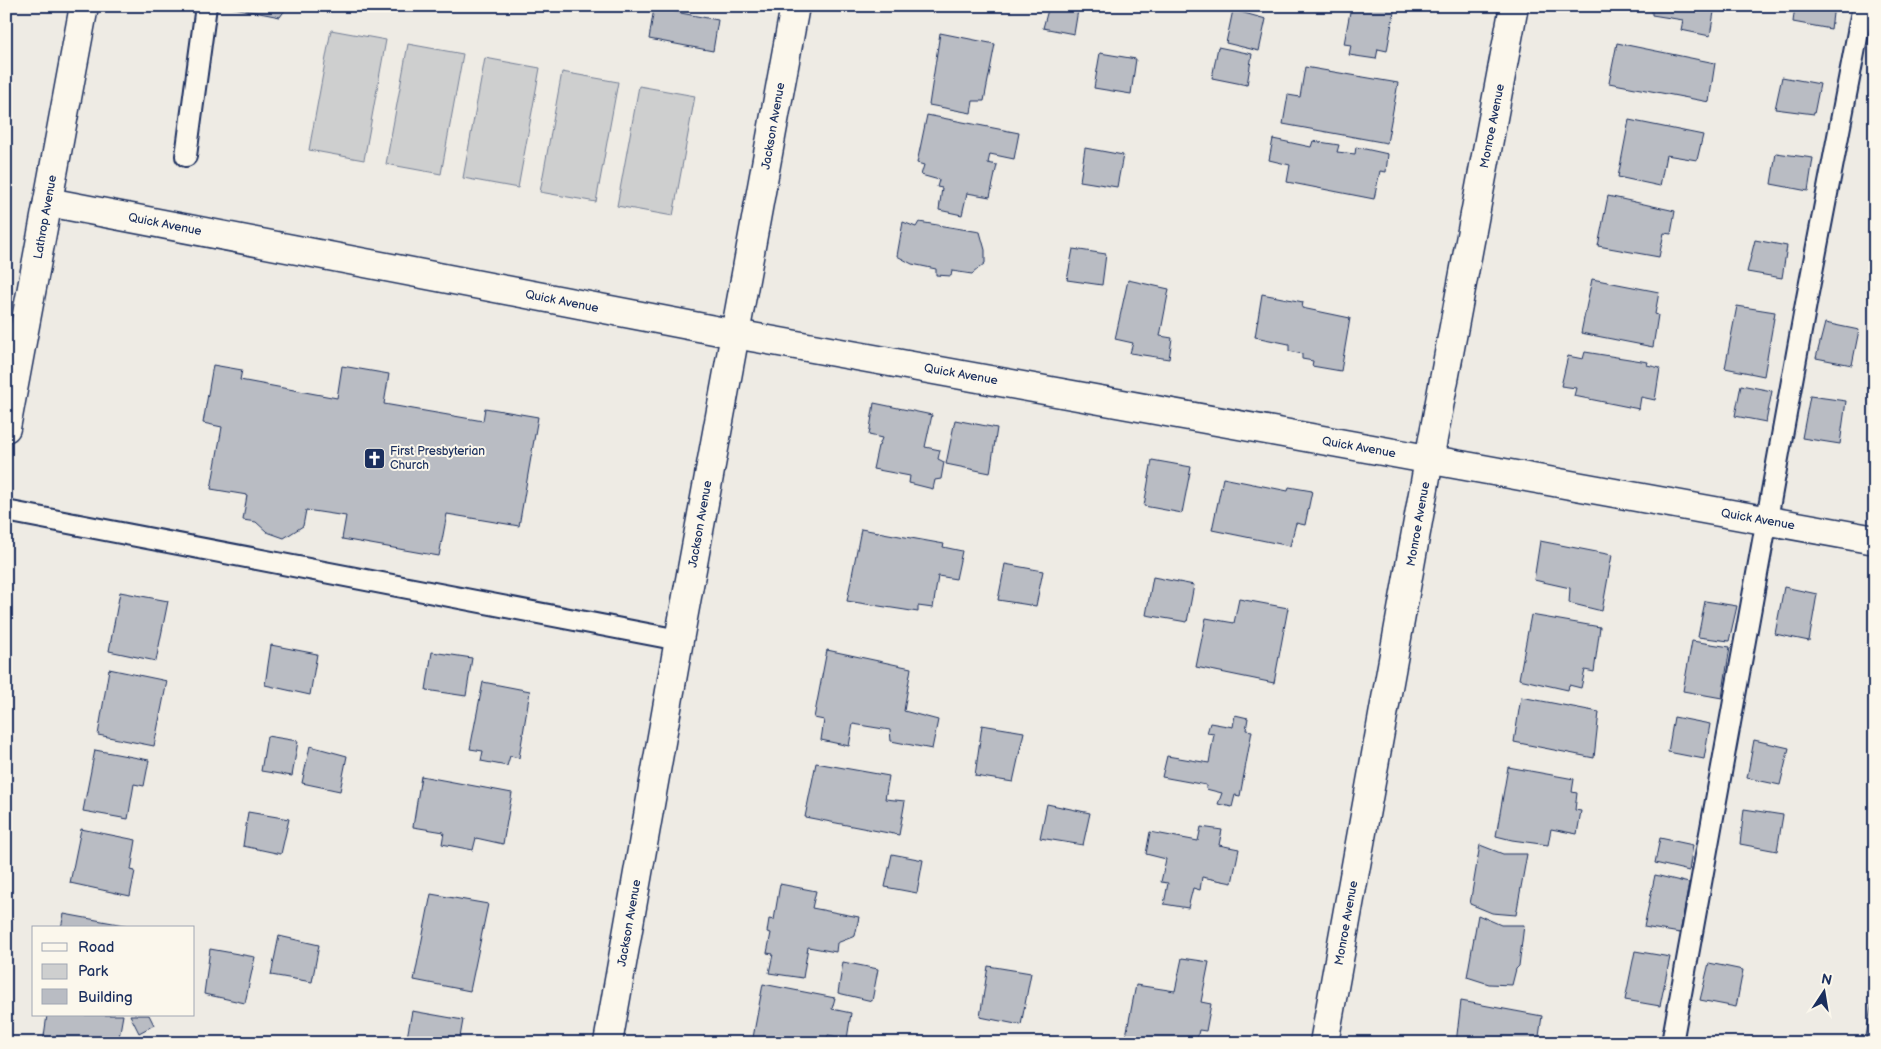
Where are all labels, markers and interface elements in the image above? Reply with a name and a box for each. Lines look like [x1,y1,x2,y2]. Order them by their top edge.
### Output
street label: Jackson Avenue [758,81,789,171]
street label: Monroe Avenue [1477,83,1508,169]
street label: Lathrop Avenue [31,174,60,260]
street label: Quick Avenue [127,210,203,239]
street label: Quick Avenue [524,287,600,316]
street label: Quick Avenue [923,361,999,388]
street label: Quick Avenue [1321,434,1397,461]
place label: First Presbyterian Church [390,444,485,473]
church icon: First Presbyterian Church [362,446,386,470]
street label: Jackson Avenue [685,479,716,569]
street label: Monroe Avenue [1404,481,1433,567]
street label: Quick Avenue [1720,506,1796,533]
street label: Jackson Avenue [614,878,645,968]
street label: Monroe Avenue [1332,880,1361,966]
legend [32,926,195,1016]
text: Road [78,938,114,957]
text: Park [78,962,109,981]
north arrow [1798,966,1848,1016]
text: N [1820,970,1834,989]
text: Building [78,988,133,1007]

